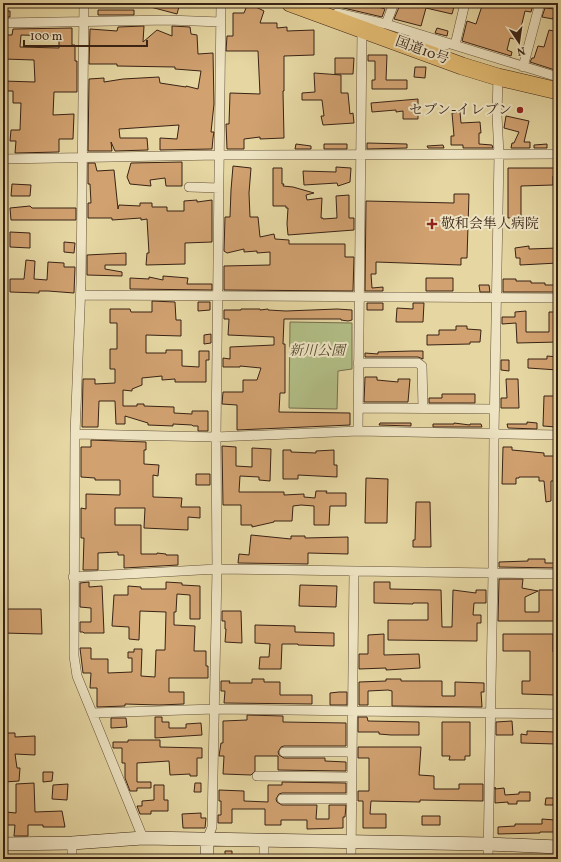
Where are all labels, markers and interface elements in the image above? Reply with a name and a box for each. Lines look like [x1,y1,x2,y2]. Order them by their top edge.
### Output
scale bar [24,22,147,48]
north arrow [499,22,539,62]
text: 100 m [30,29,63,45]
street label: 国道10号 [393,33,451,69]
text: N [515,42,526,58]
place label: セブン-イレブン [409,101,512,120]
marker: セブン-イレブン [515,105,525,115]
place label: 敬和会隼人病院 [441,215,539,234]
marker: 敬和会隼人病院 [426,218,438,230]
park label: 新川公園 [289,342,347,361]

